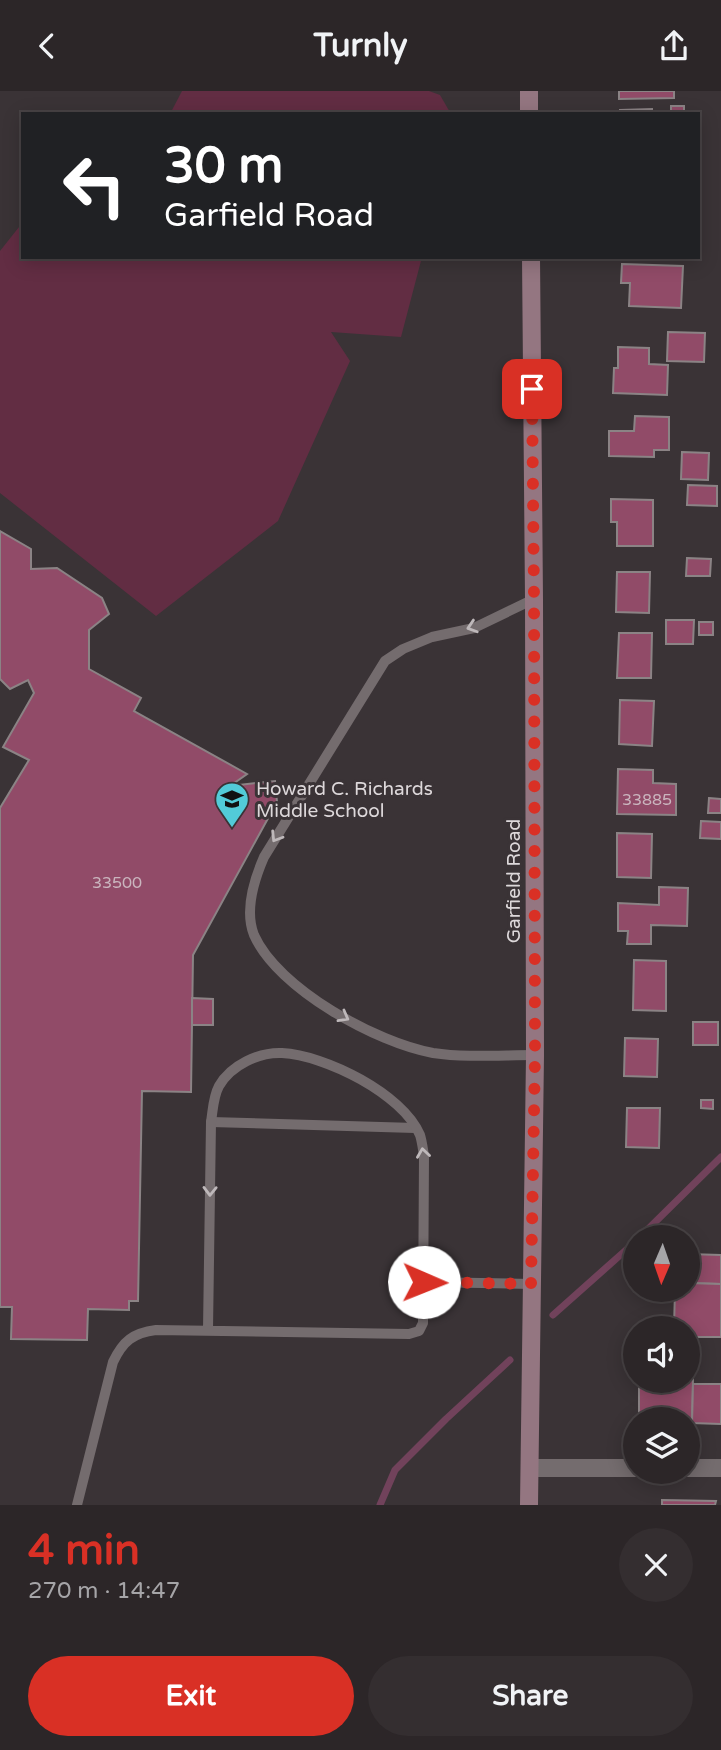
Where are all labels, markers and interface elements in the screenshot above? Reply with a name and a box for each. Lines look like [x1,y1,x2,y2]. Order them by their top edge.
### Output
icon: back [28,27,66,65]
text: Turnly [314,27,407,65]
icon: share [655,27,693,65]
text: 30 m [164,137,283,196]
icon: left [49,140,140,231]
text: Garfield Road [164,197,374,235]
pin [502,359,562,419]
icon: arrive [513,370,551,408]
one-way arrow [466,619,479,633]
place label: Howard C. Richards Middle School [256,778,433,822]
school or university icon: Howard C. Richards Middle School [213,780,251,829]
house number: 33885 [622,790,672,810]
street label: Garfield Road [503,819,525,943]
one-way arrow [272,829,285,842]
house number: 33500 [92,873,142,893]
one-way arrow [336,1009,349,1022]
one-way arrow [415,1147,430,1159]
one-way arrow [202,1186,218,1196]
north arrow [623,1225,700,1302]
map controls [623,1225,700,1484]
position arrow [387,1245,461,1319]
button: sound [623,1316,700,1393]
button: layers [623,1407,700,1484]
text: 4 min [28,1525,140,1576]
button: close [619,1528,693,1602]
text: 270 m · 14:47 [28,1577,180,1605]
button: Exit [28,1656,354,1736]
button: Share [368,1656,693,1736]

